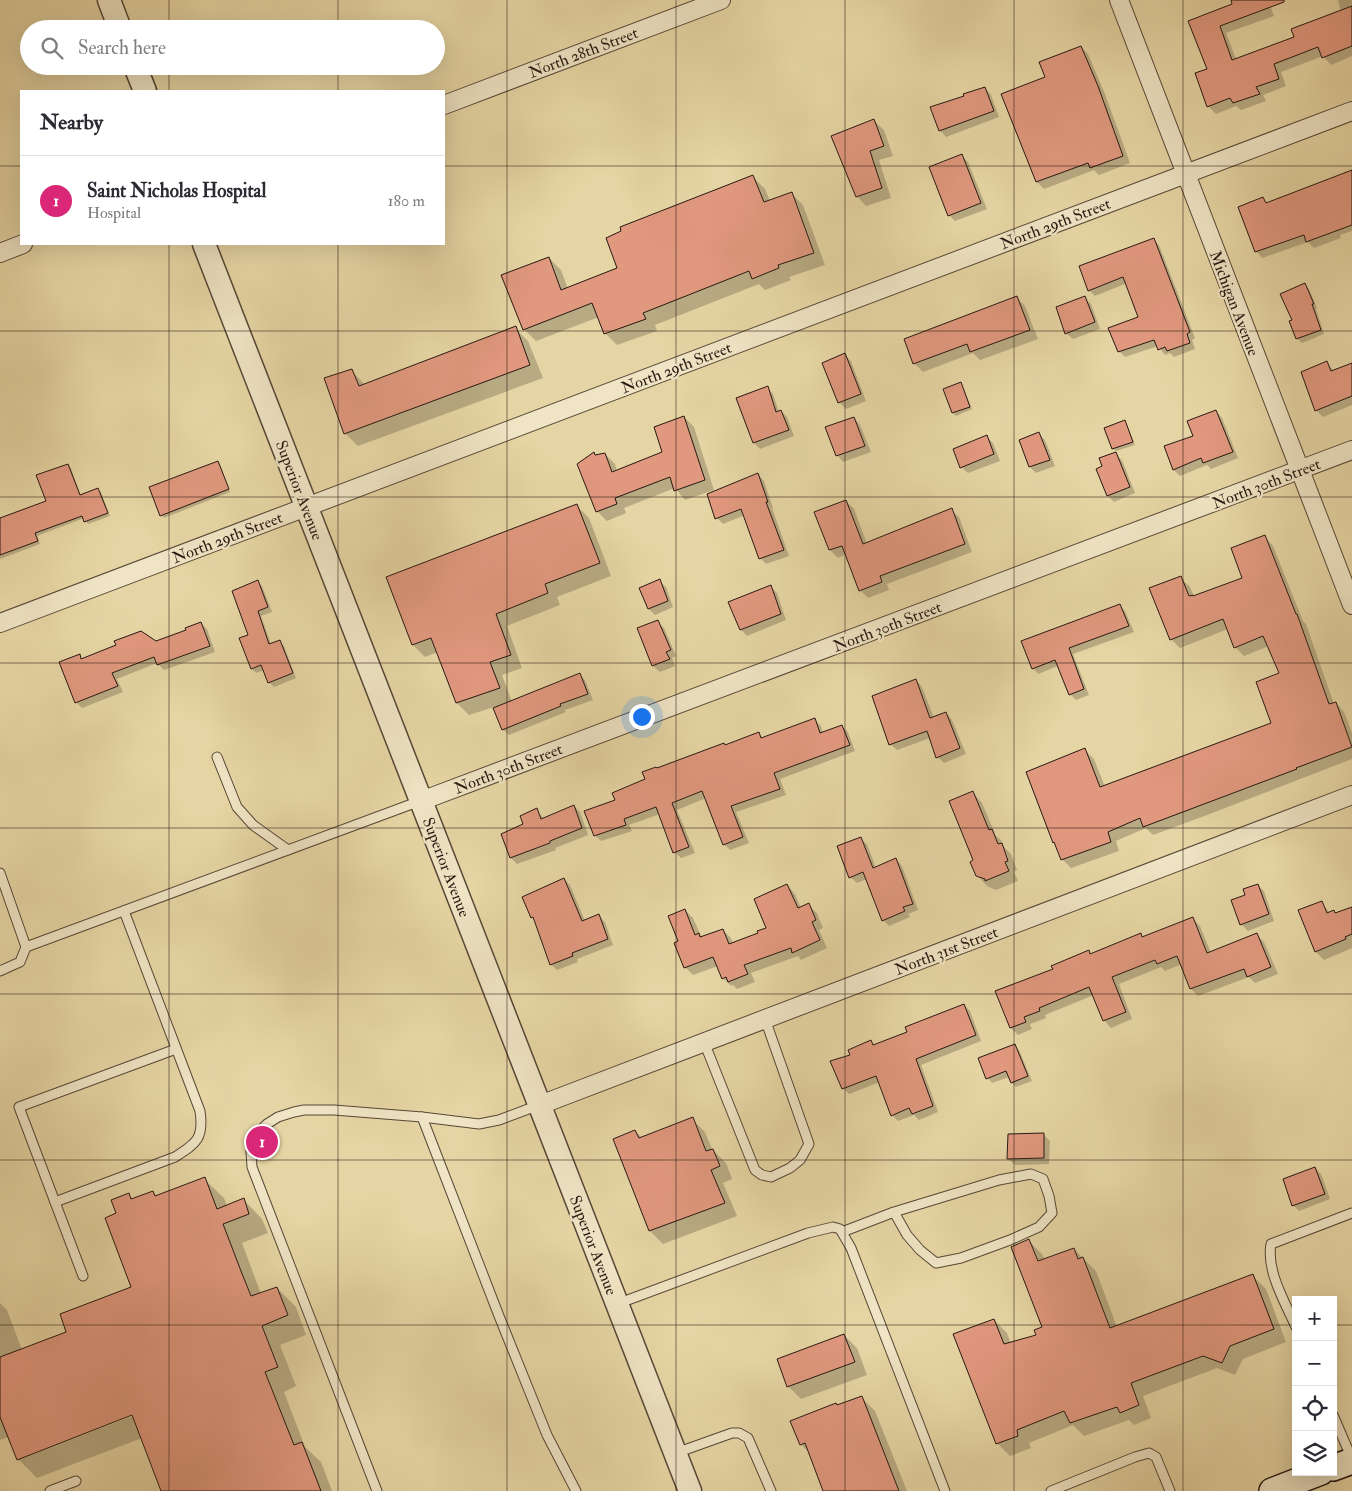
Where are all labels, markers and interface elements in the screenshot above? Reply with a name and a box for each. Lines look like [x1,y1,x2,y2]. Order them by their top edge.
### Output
search box [20,20,445,75]
street label: North 28th Street [526,23,641,83]
icon: search [38,34,66,62]
text: Search here [78,36,166,60]
text: Nearby [40,109,103,136]
text: Saint Nicholas Hospital [87,179,266,203]
text: 1 [53,191,59,211]
text: 180 m [388,191,425,211]
street label: North 29th Street [997,194,1113,254]
text: Hospital [87,203,141,223]
street label: Michigan Avenue [1205,248,1263,359]
street label: North 29th Street [618,338,734,398]
street label: Superior Avenue [270,438,327,544]
street label: North 30th Street [1209,454,1323,514]
street label: North 29th Street [169,508,285,568]
street label: North 30th Street [830,597,944,657]
your location [629,704,655,730]
street label: North 30th Street [451,739,565,799]
street label: Superior Avenue [417,815,474,921]
street label: North 31st Street [892,922,1001,980]
pin: 1 [246,1123,278,1161]
street label: Superior Avenue [564,1193,621,1299]
map controls [1292,1296,1337,1476]
button: + [1292,1296,1337,1341]
button: − [1292,1341,1337,1386]
button: locate [1292,1386,1337,1431]
button: layers [1292,1431,1337,1476]

